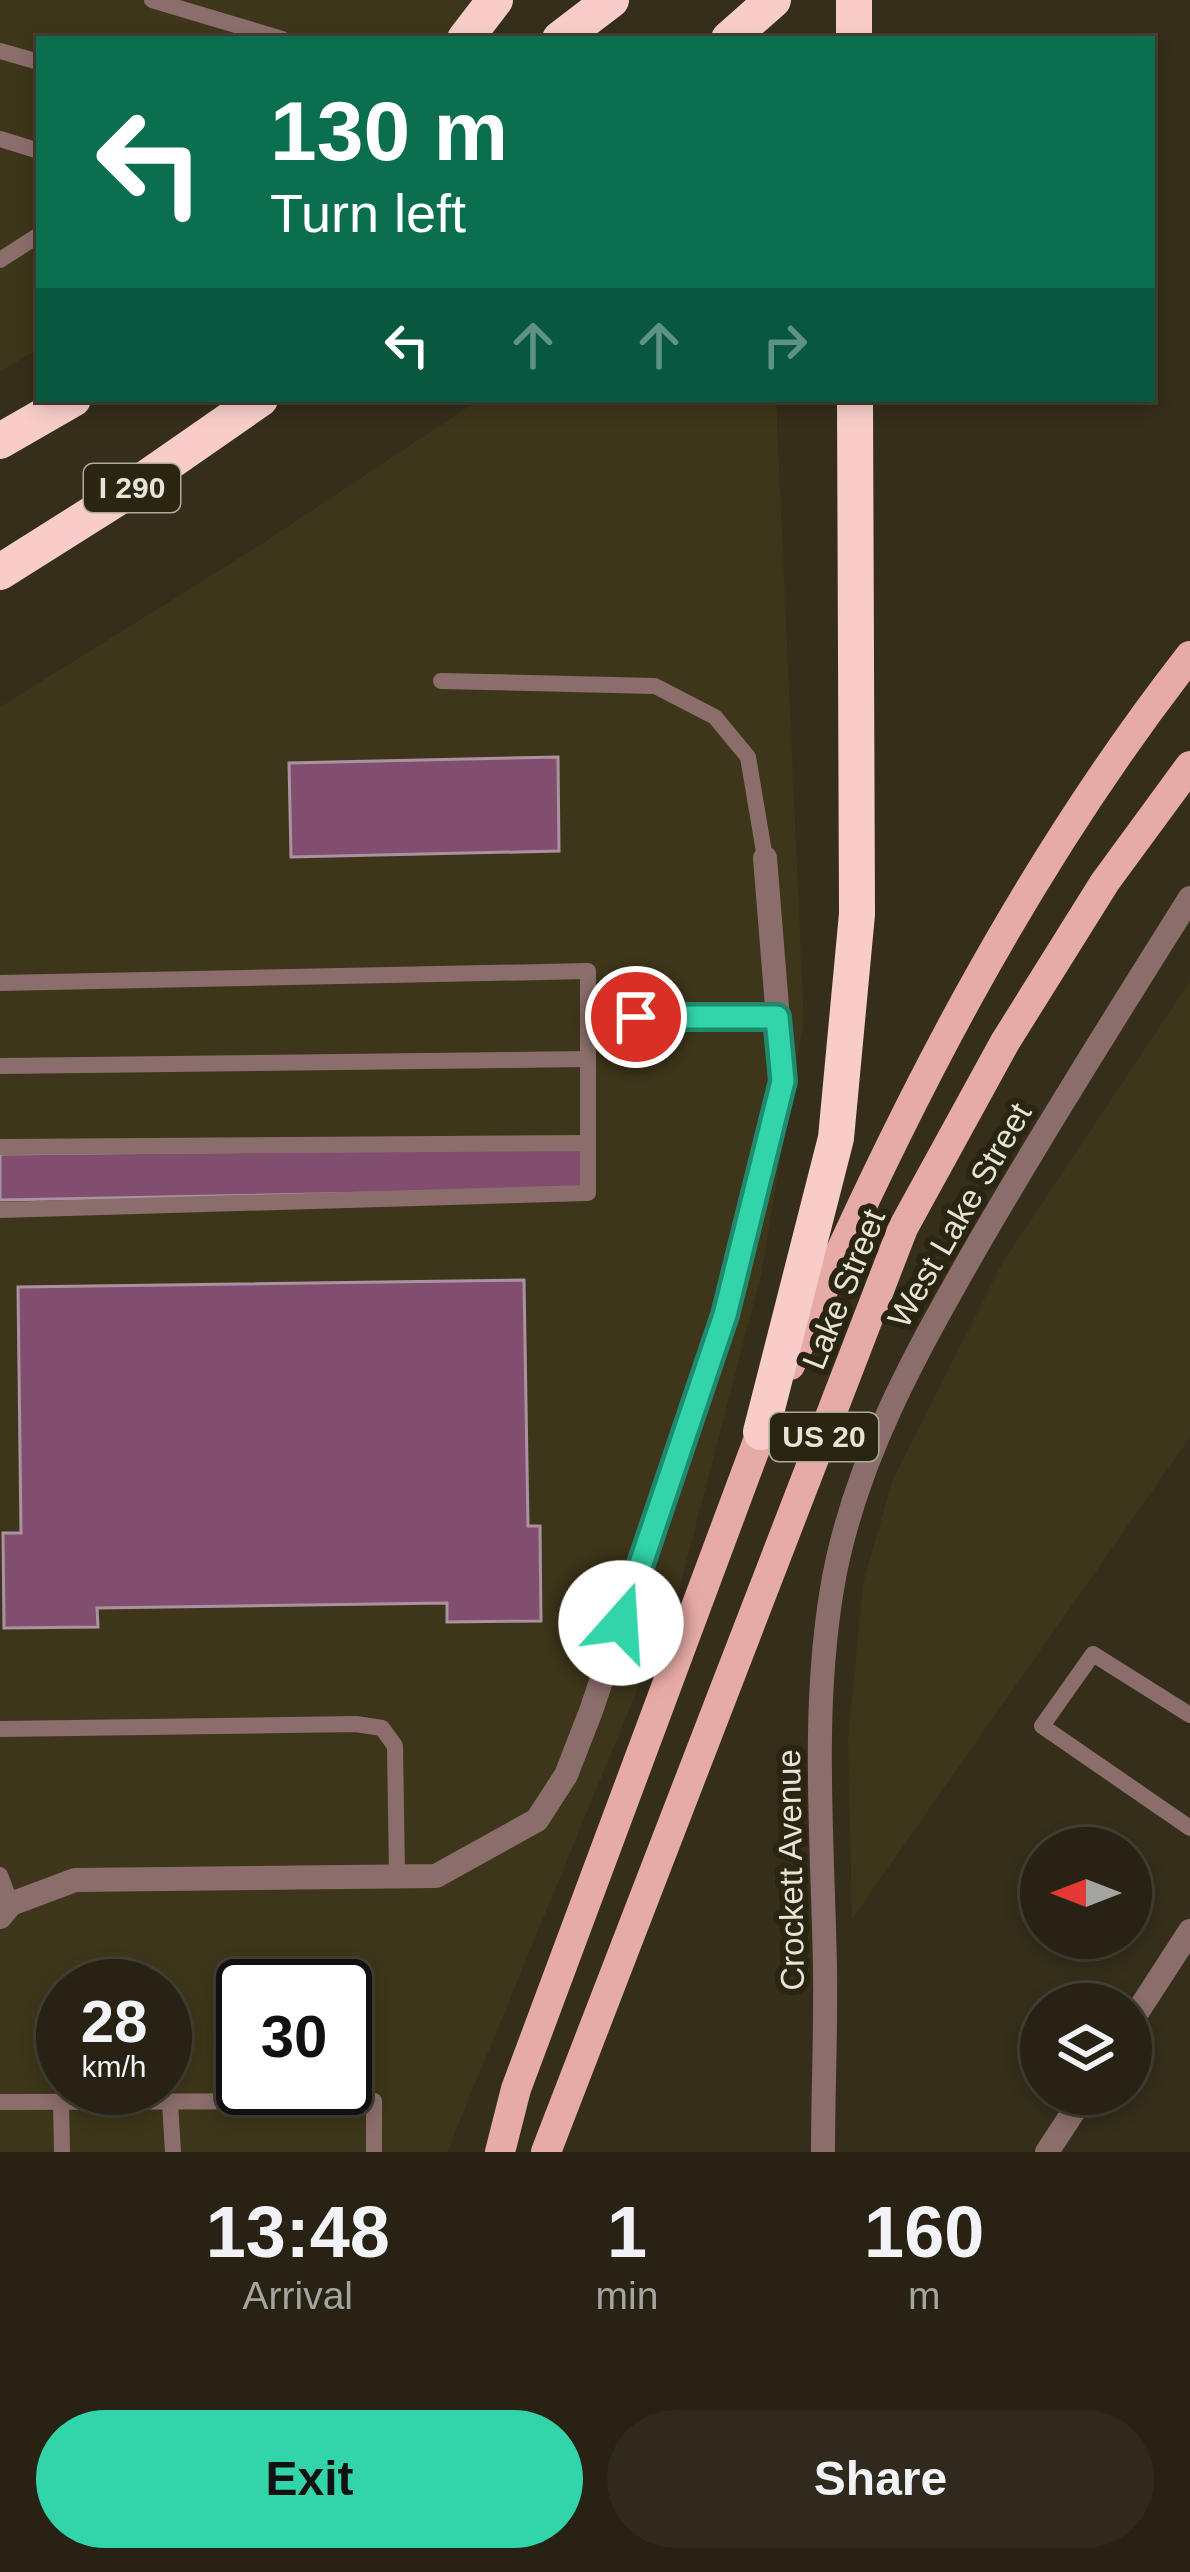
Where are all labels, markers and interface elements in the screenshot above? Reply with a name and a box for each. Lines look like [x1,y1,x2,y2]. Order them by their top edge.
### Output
icon: left [72,84,228,240]
text: 130 m [270,84,508,178]
text: Turn left [270,183,466,243]
icon: left [374,312,440,378]
icon: ahead [500,312,566,378]
icon: ahead [626,312,692,378]
icon: right [752,312,818,378]
road number: I 290 [84,464,180,512]
pin [585,966,687,1068]
icon: arrive [603,984,669,1050]
street label: West Lake Street [880,1097,1039,1334]
street label: Lake Street [795,1204,892,1374]
road number: US 20 [770,1413,878,1461]
position arrow [558,1560,684,1686]
street label: Crockett Avenue [770,1749,811,1991]
north arrow [1020,1827,1152,1959]
map controls [1020,1827,1152,2115]
speed limit sign: 30 [216,1959,372,2115]
button: layers [1020,1983,1152,2115]
text: 28 [81,1988,147,2055]
text: km/h [81,2050,147,2083]
text: 13:48 [206,2192,390,2272]
text: 1 [607,2192,647,2272]
text: 160 [864,2192,984,2272]
text: Arrival [243,2274,353,2317]
text: min [596,2274,658,2317]
text: m [908,2274,940,2317]
button: Exit [36,2410,583,2548]
button: Share [607,2410,1154,2548]

